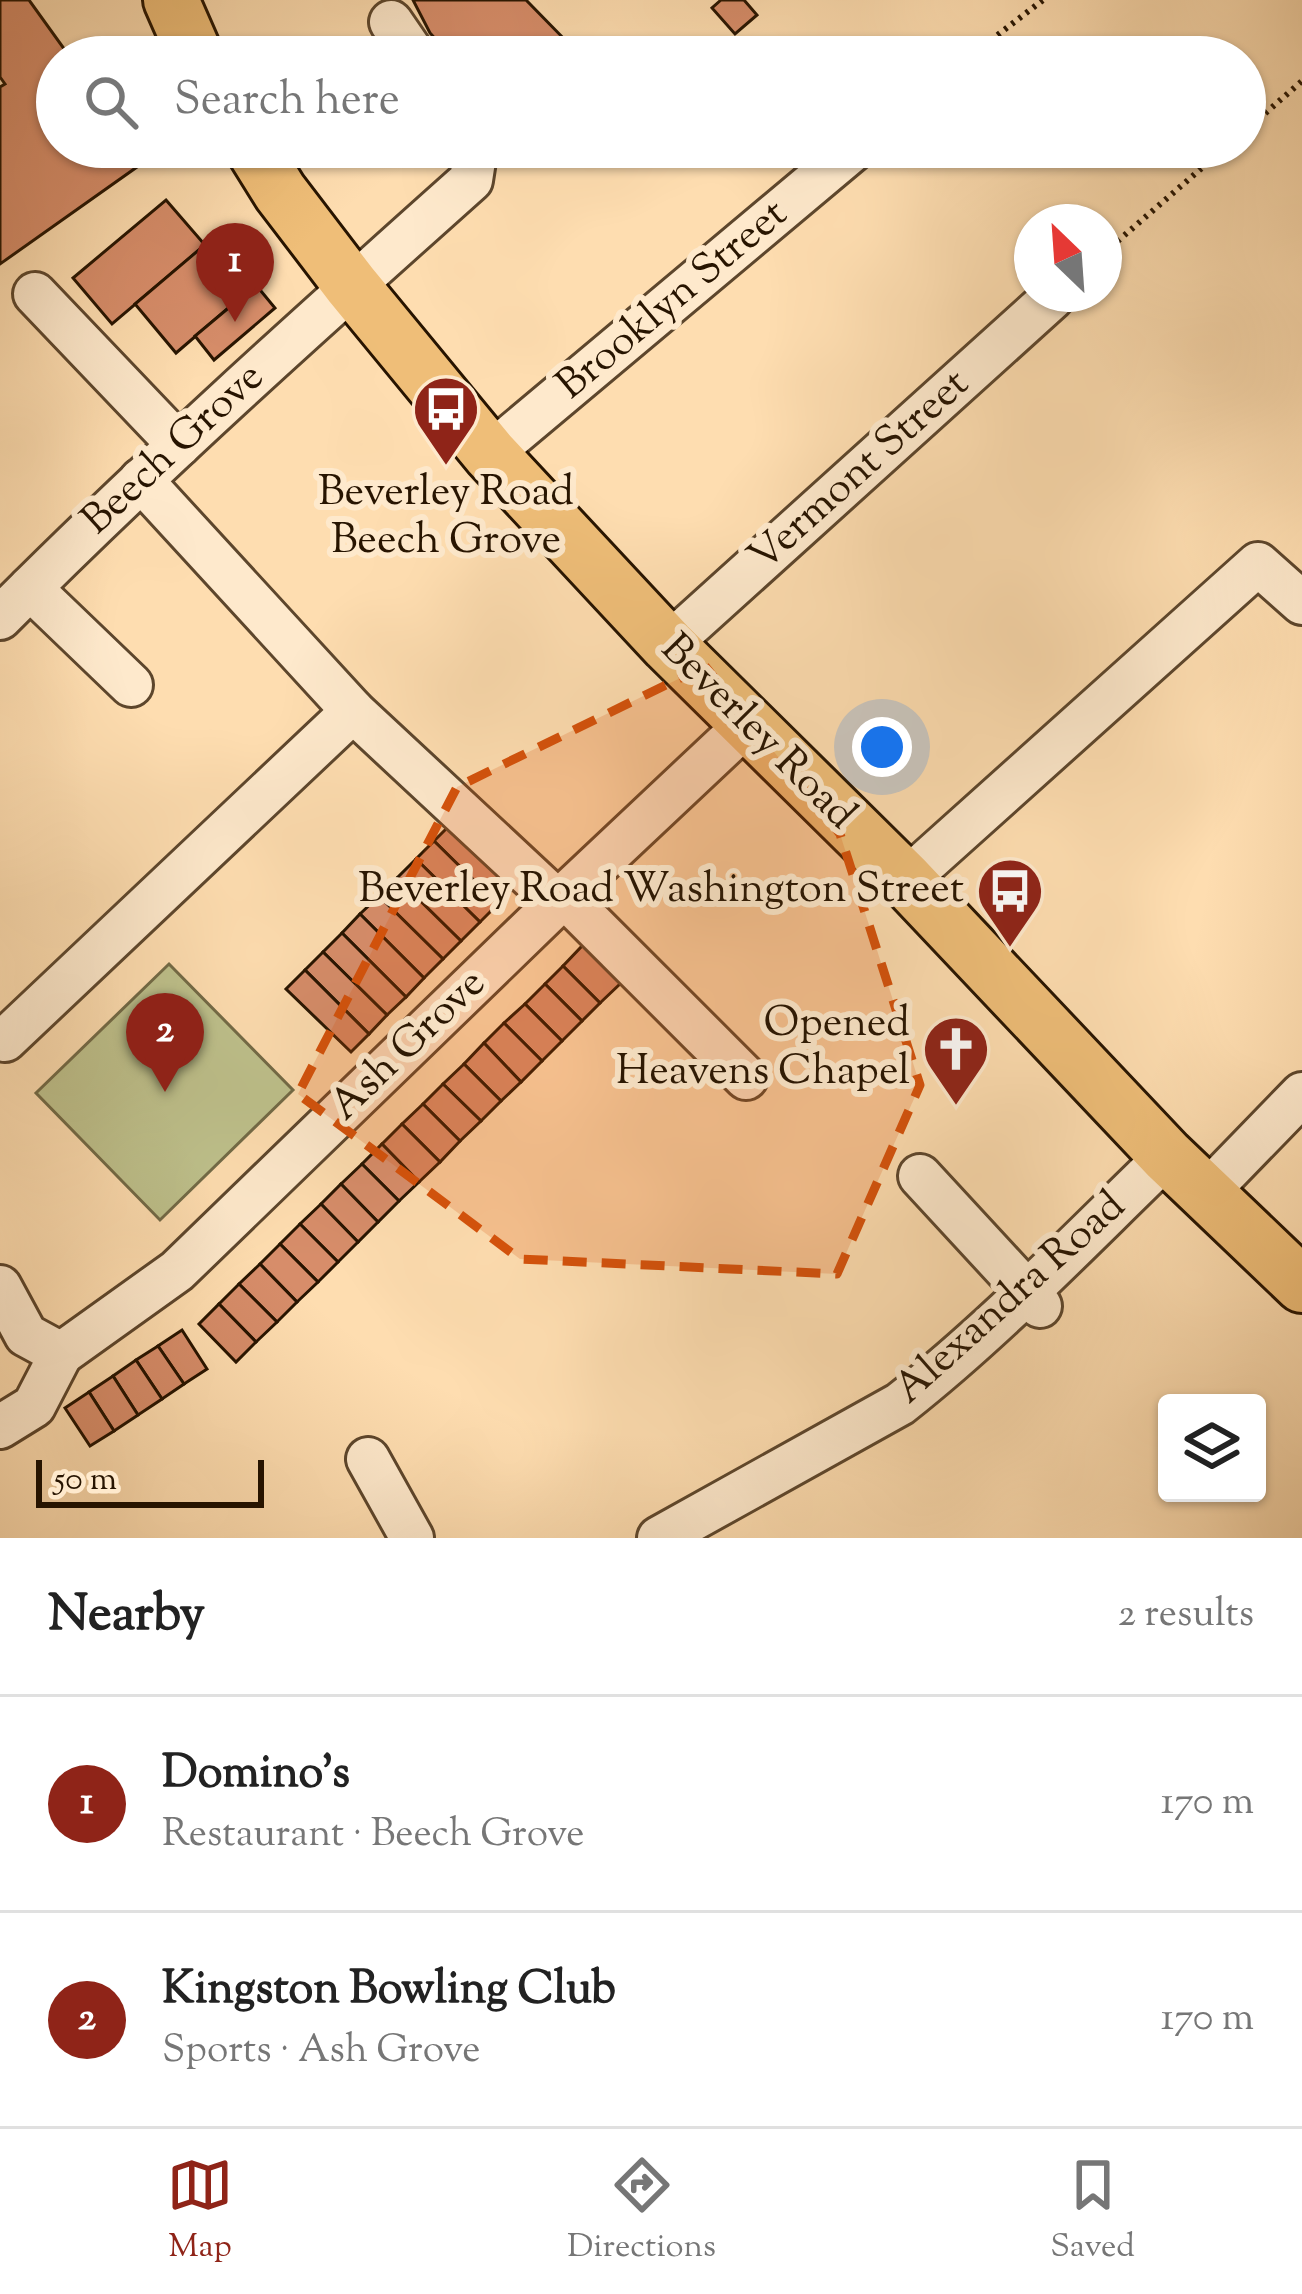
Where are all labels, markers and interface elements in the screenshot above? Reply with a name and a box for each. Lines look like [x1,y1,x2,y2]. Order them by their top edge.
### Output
search box [36,36,1266,168]
icon: search [78,69,144,135]
text: Search here [174,70,400,135]
street label: Brooklyn Street [544,186,802,416]
north arrow [1014,204,1122,312]
pin: 1 [196,223,274,322]
street label: Beech Grove [69,350,279,550]
street label: Vermont Street [736,357,984,587]
bus stop icon: Beverley Road Beech Grove [411,374,481,468]
place label: Beverley Road Beech Grove [318,464,574,572]
street label: Beverley Road [645,621,869,845]
your location [852,717,912,777]
bus stop icon: Beverley Road Washington Street [975,856,1045,950]
place label: Beverley Road Washington Street [358,861,964,921]
street label: Ash Grove [318,956,500,1136]
pin: 2 [126,993,204,1092]
place label: Opened Heavens Chapel [616,995,910,1103]
church icon: Opened Heavens Chapel [921,1014,991,1108]
street label: Alexandra Road [882,1179,1140,1419]
map controls [1158,1394,1266,1502]
button: layers [1158,1394,1266,1502]
scale bar [36,1454,264,1507]
text: 50 m [54,1457,117,1505]
text: Nearby [48,1580,205,1653]
text: 2 results [1118,1588,1254,1644]
text: Domino's [162,1743,350,1808]
text: 1 [80,1776,94,1832]
text: 170 m [1161,1776,1254,1832]
text: Restaurant · Beech Grove [162,1808,584,1864]
text: Kingston Bowling Club [162,1959,616,2024]
text: 2 [78,1992,96,2048]
text: 170 m [1161,1992,1254,2048]
text: Sports · Ash Grove [162,2024,480,2080]
tab: Map [167,2152,233,2272]
tab: Directions [567,2152,716,2272]
tab: Saved [1050,2152,1135,2272]

